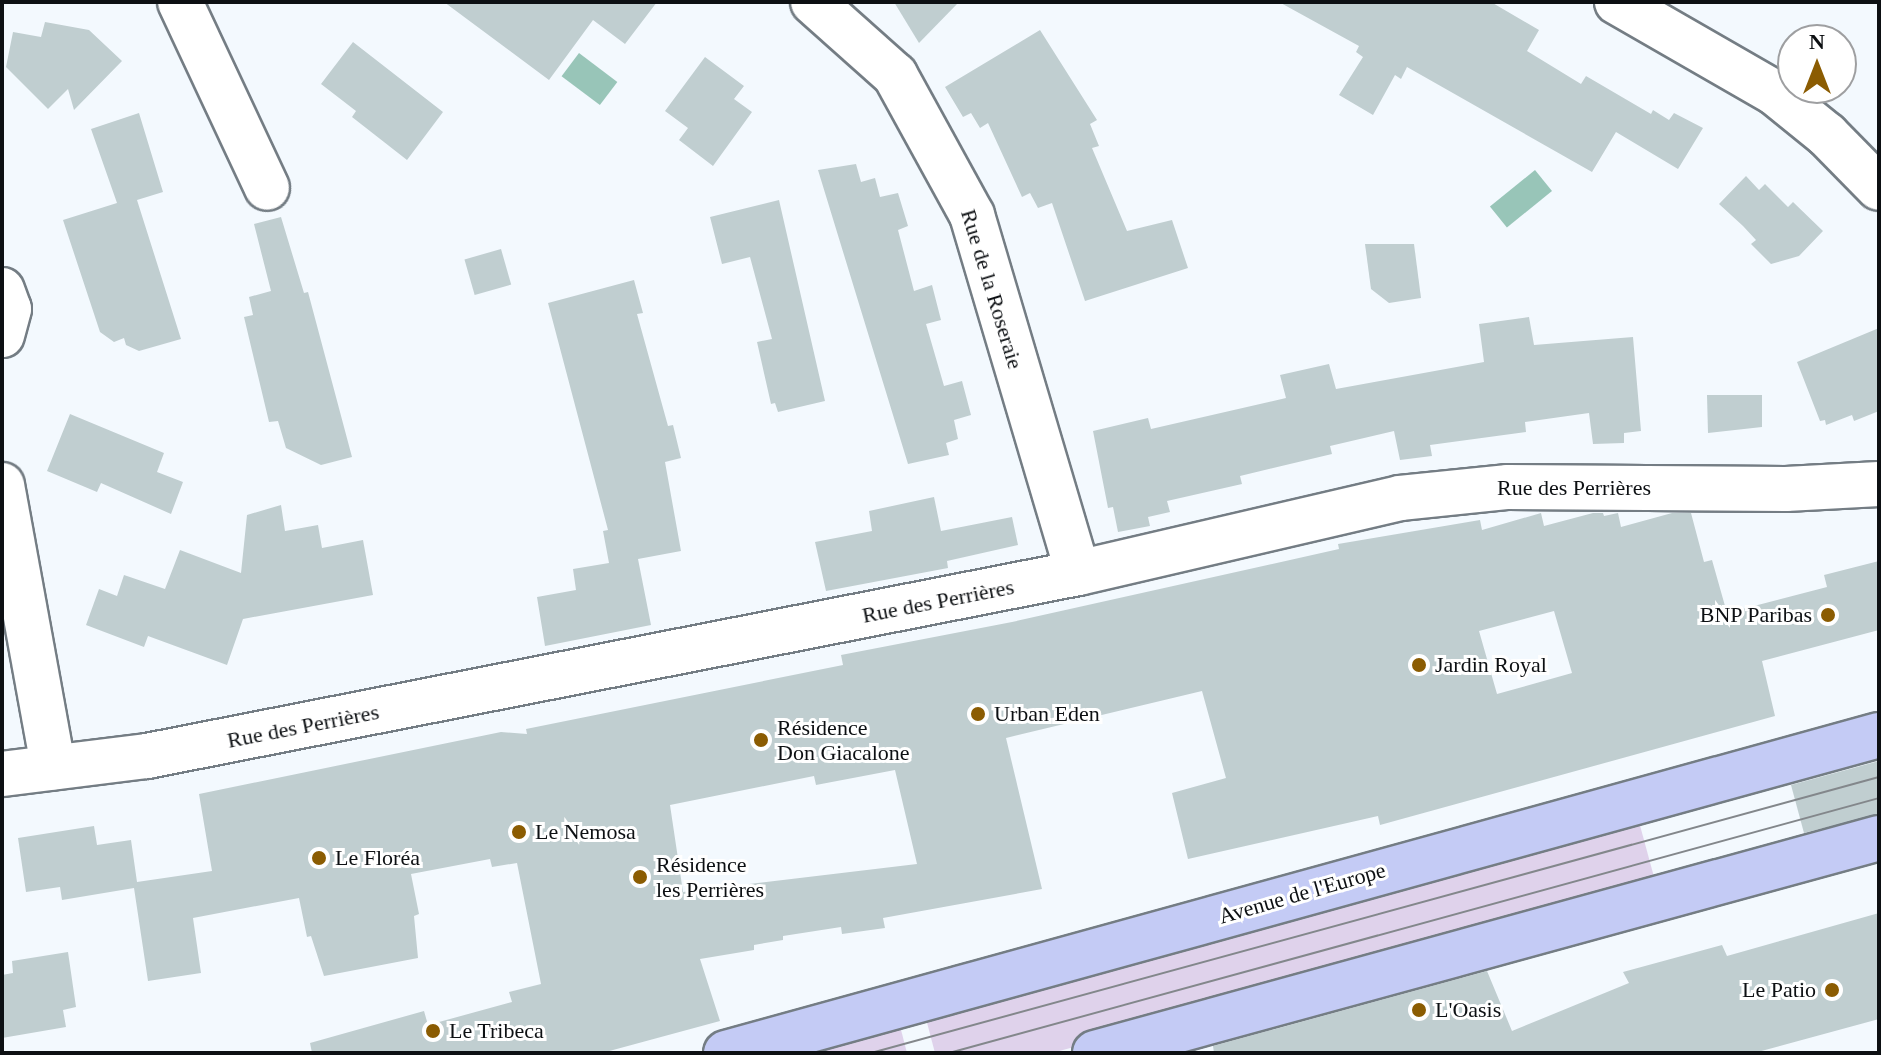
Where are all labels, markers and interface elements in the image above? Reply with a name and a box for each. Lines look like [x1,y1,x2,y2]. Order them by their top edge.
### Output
north arrow [1777,24,1857,104]
text: N [1809,29,1825,54]
street label: Rue de la Roseraie [955,206,1029,372]
street label: Rue des Perrières [1497,475,1651,501]
street label: Rue des Perrières [860,573,1016,629]
place label: BNP Paribas [1699,602,1812,628]
marker: BNP Paribas [1819,606,1837,624]
place label: Jardin Royal [1435,652,1547,678]
marker: Jardin Royal [1410,656,1428,674]
street label: Rue des Perrières [225,698,381,754]
place label: Urban Eden [994,701,1100,727]
marker: Urban Eden [969,705,987,723]
place label: Résidence Don Giacalone [777,714,910,766]
marker: Résidence Don Giacalone [752,731,770,749]
place label: Le Nemosa [535,819,636,845]
marker: Le Nemosa [510,823,528,841]
place label: Le Floréa [335,845,420,871]
marker: Le Floréa [310,849,328,867]
place label: Résidence les Perrières [656,851,764,902]
street label: Avenue de l'Europe [1216,857,1388,929]
marker: Résidence les Perrières [631,868,649,886]
place label: Le Patio [1742,977,1816,1003]
marker: Le Patio [1823,981,1841,999]
place label: L'Oasis [1435,997,1501,1023]
marker: L'Oasis [1410,1001,1428,1019]
place label: Le Tribeca [449,1018,544,1044]
marker: Le Tribeca [424,1022,442,1040]

